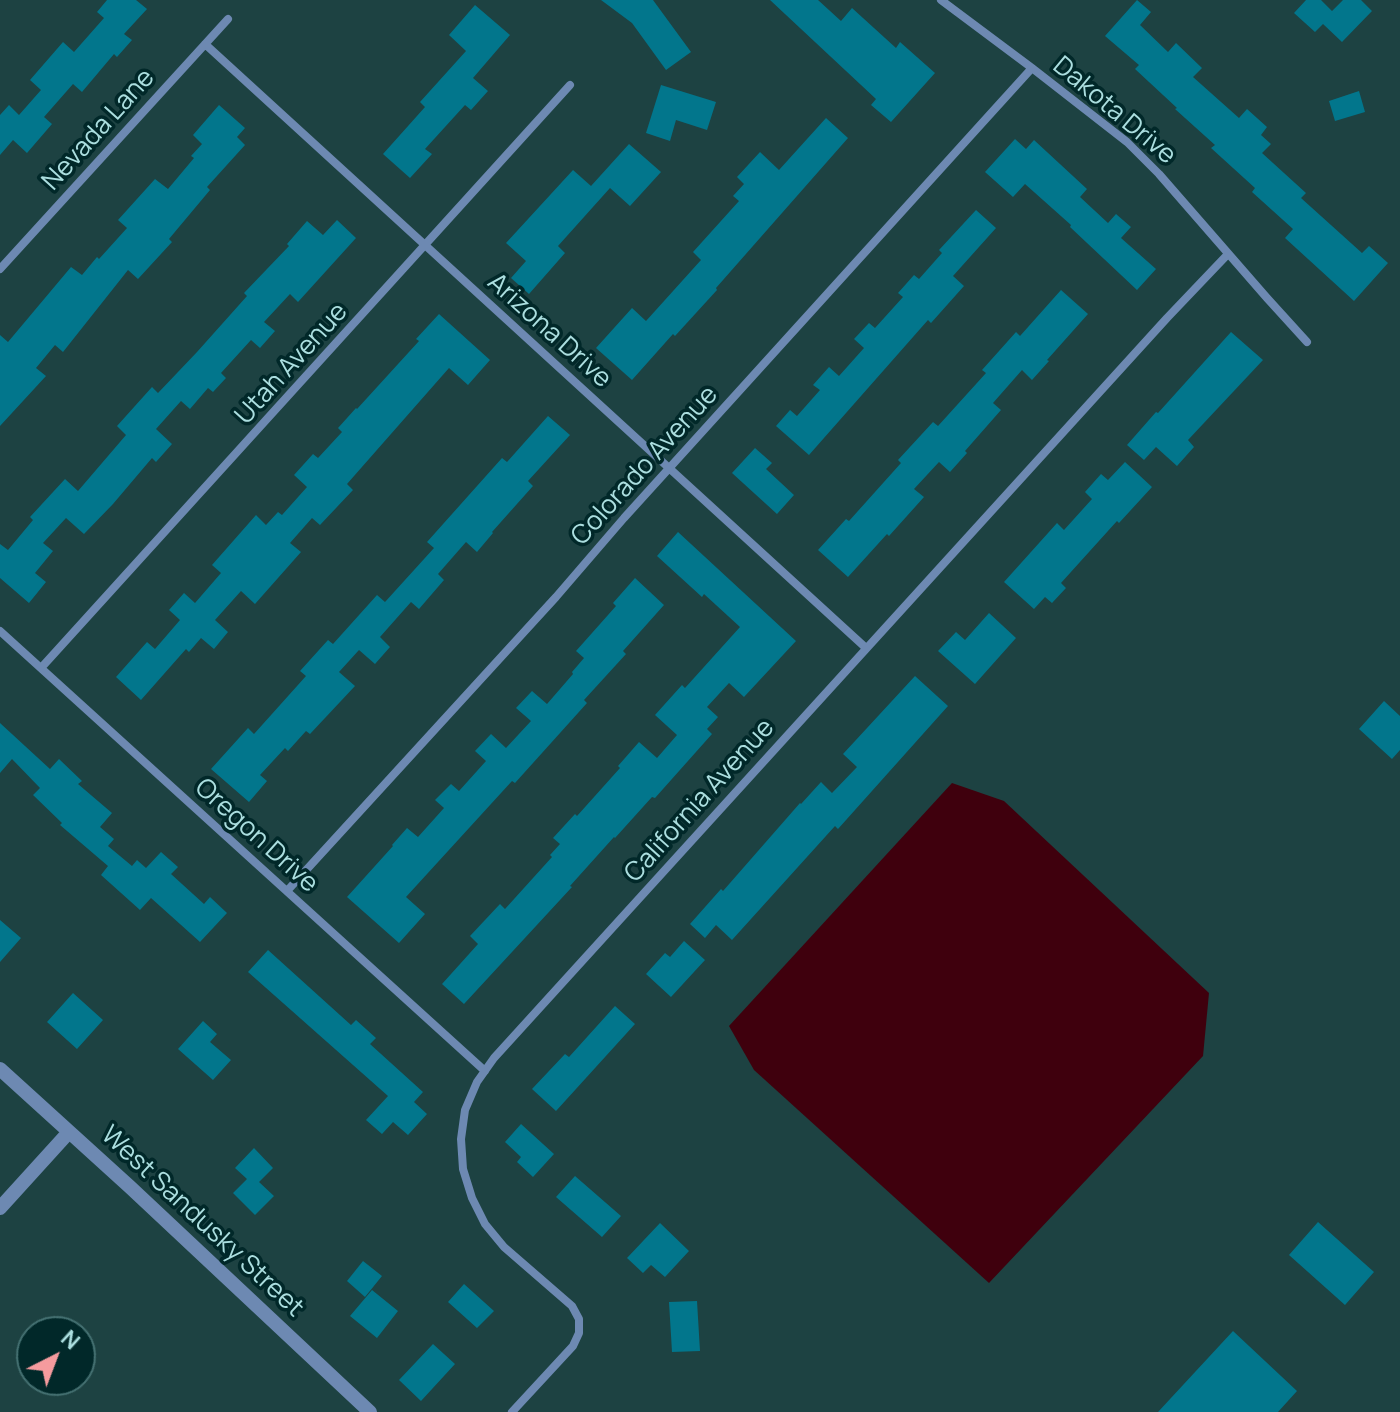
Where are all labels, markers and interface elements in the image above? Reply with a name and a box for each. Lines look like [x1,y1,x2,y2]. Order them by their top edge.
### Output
street label: Dakota Drive [1046,51,1182,171]
street label: Nevada Lane [36,63,162,197]
street label: Arizona Drive [481,267,617,395]
street label: Utah Avenue [229,297,355,431]
street label: Colorado Avenue [565,380,725,552]
street label: California Avenue [619,713,781,889]
street label: Oregon Drive [188,772,324,900]
street label: West Sandusky Street [94,1120,310,1324]
north arrow [16,1316,96,1396]
text: N [55,1323,87,1356]

